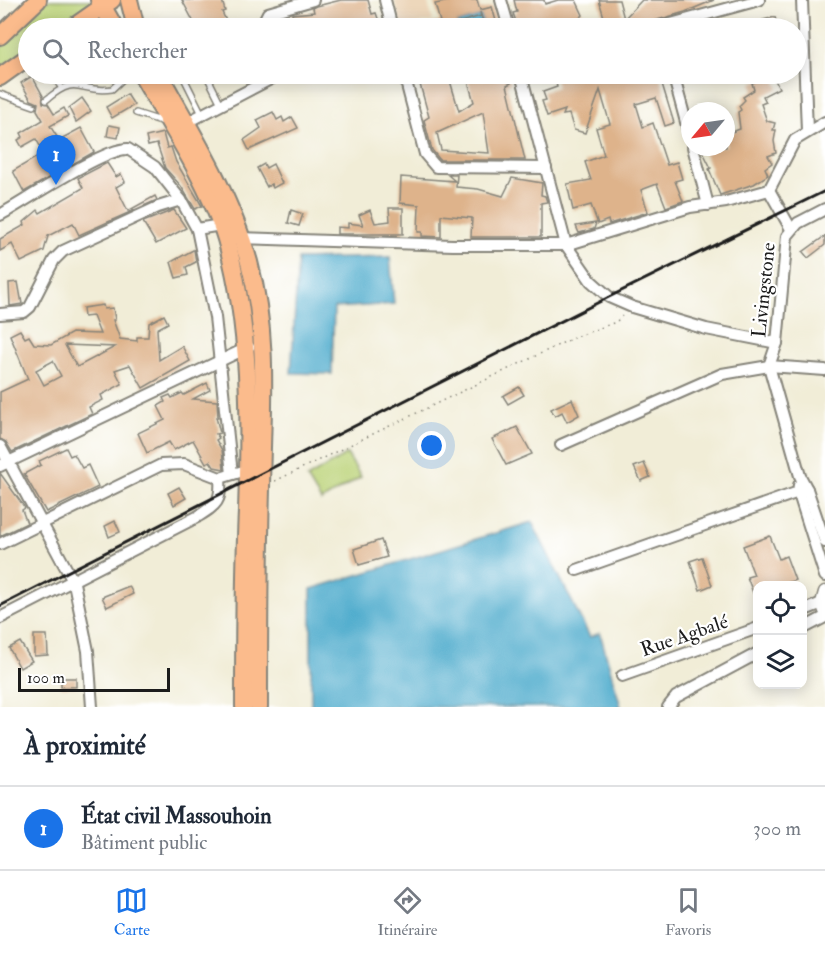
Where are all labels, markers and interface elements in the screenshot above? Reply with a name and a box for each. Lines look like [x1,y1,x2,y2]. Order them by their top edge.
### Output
search box [18,18,807,84]
icon: search [39,35,72,68]
text: Rechercher [87,37,187,65]
north arrow [681,102,735,156]
pin: 1 [36,136,76,185]
street label: Livingstone [746,241,781,339]
your location [417,431,446,460]
map controls [753,581,807,689]
button: locate [753,581,807,635]
street label: Rue Agbalé [637,609,732,662]
button: layers [753,635,807,689]
scale bar [18,665,170,692]
text: 100 m [27,668,65,688]
text: À proximité [24,730,146,762]
text: État civil Massouhoin [81,802,272,830]
text: 1 [40,816,47,841]
text: 300 m [753,816,801,841]
text: Bâtiment public [81,830,207,855]
tab: Carte [114,884,150,940]
tab: Itinéraire [377,884,437,940]
tab: Favoris [665,884,711,940]

